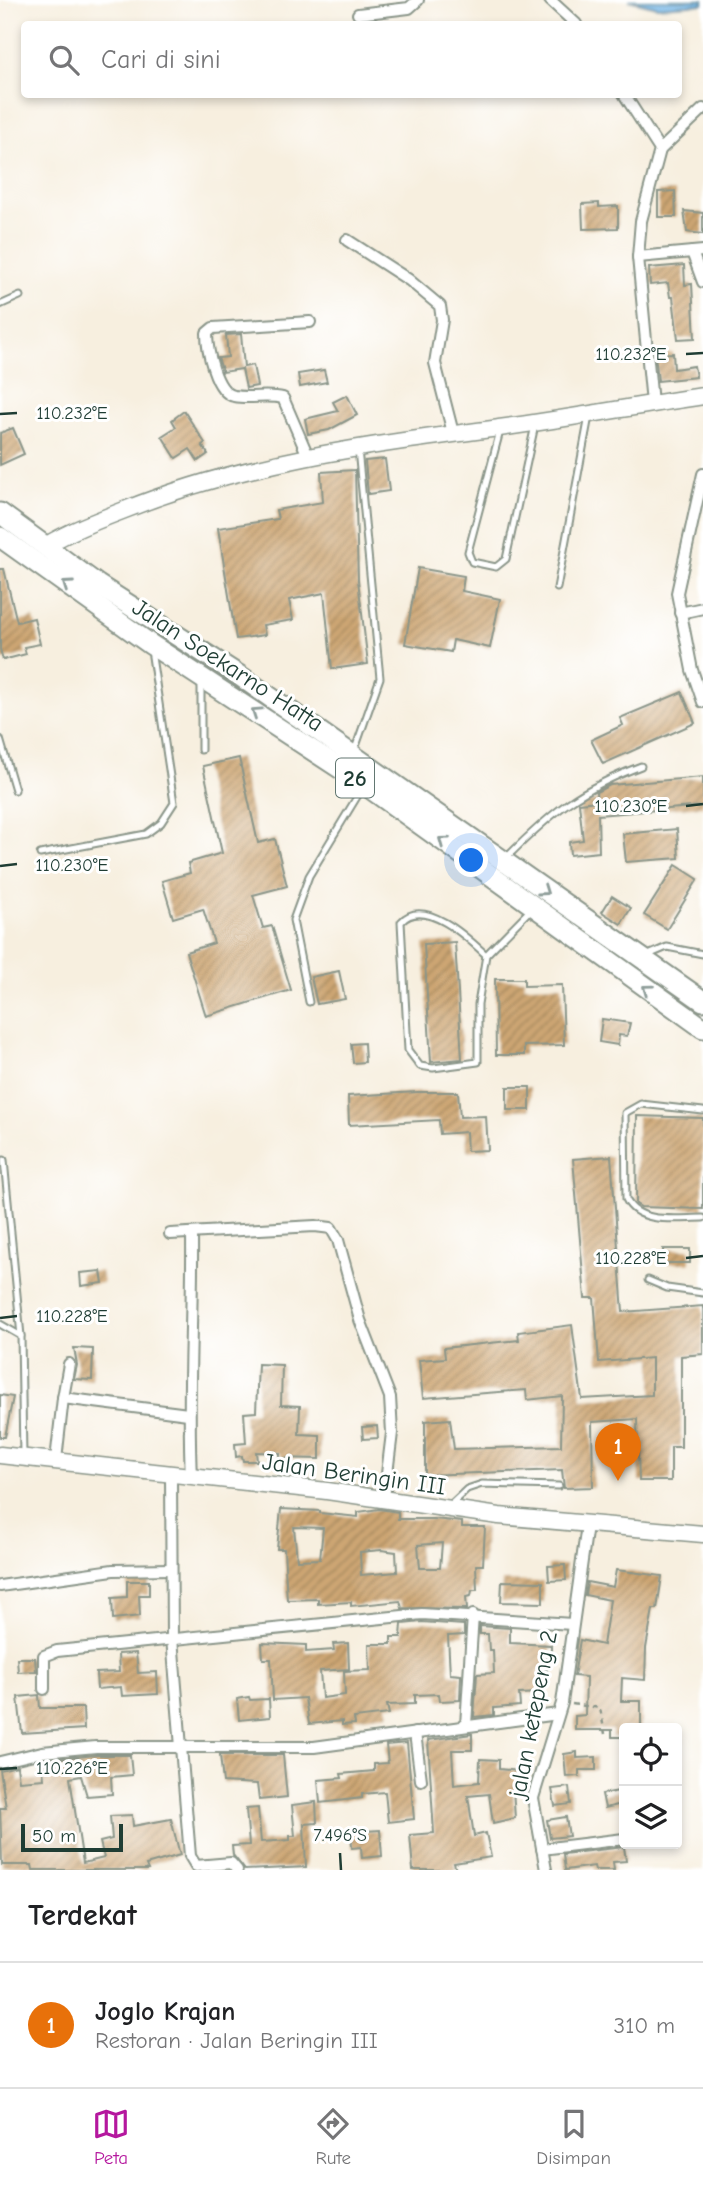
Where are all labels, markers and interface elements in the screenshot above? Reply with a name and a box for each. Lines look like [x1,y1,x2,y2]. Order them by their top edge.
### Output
search box [21,21,682,98]
icon: search [45,41,83,79]
text: Cari di sini [101,45,221,75]
text: 110.232°E [595,344,667,365]
text: 110.232°E [36,403,108,424]
one-way arrow [62,581,75,593]
street label: Jalan Soekarno Hatta [127,593,329,737]
one-way arrow [251,708,264,720]
road number: 26 [336,758,374,798]
text: 110.230°E [595,796,668,817]
one-way arrow [438,837,451,849]
your location [454,843,488,877]
text: 110.230°E [36,855,109,876]
one-way arrow [536,883,549,895]
one-way arrow [643,984,655,997]
text: 110.228°E [595,1248,667,1269]
text: 110.228°E [36,1306,108,1327]
pin: 1 [595,1423,641,1481]
street label: Jalan Beringin III [260,1447,448,1501]
street label: jalan ketepeng 2 [503,1628,563,1803]
map controls [619,1723,682,1849]
button: locate [619,1723,682,1786]
text: 110.226°E [36,1758,108,1779]
button: layers [619,1786,682,1849]
scale bar [21,1821,122,1853]
text: 50 m [32,1825,76,1847]
text: 7.496°S [313,1825,367,1846]
text: Terdekat [28,1898,137,1933]
text: Joglo Krajan [95,1997,235,2027]
text: 1 [46,2012,56,2039]
text: 310 m [614,2012,675,2039]
text: Restoran · Jalan Beringin III [95,2027,378,2054]
tab: Peta [92,2105,130,2169]
tab: Rute [314,2105,352,2169]
tab: Disimpan [536,2105,611,2169]

